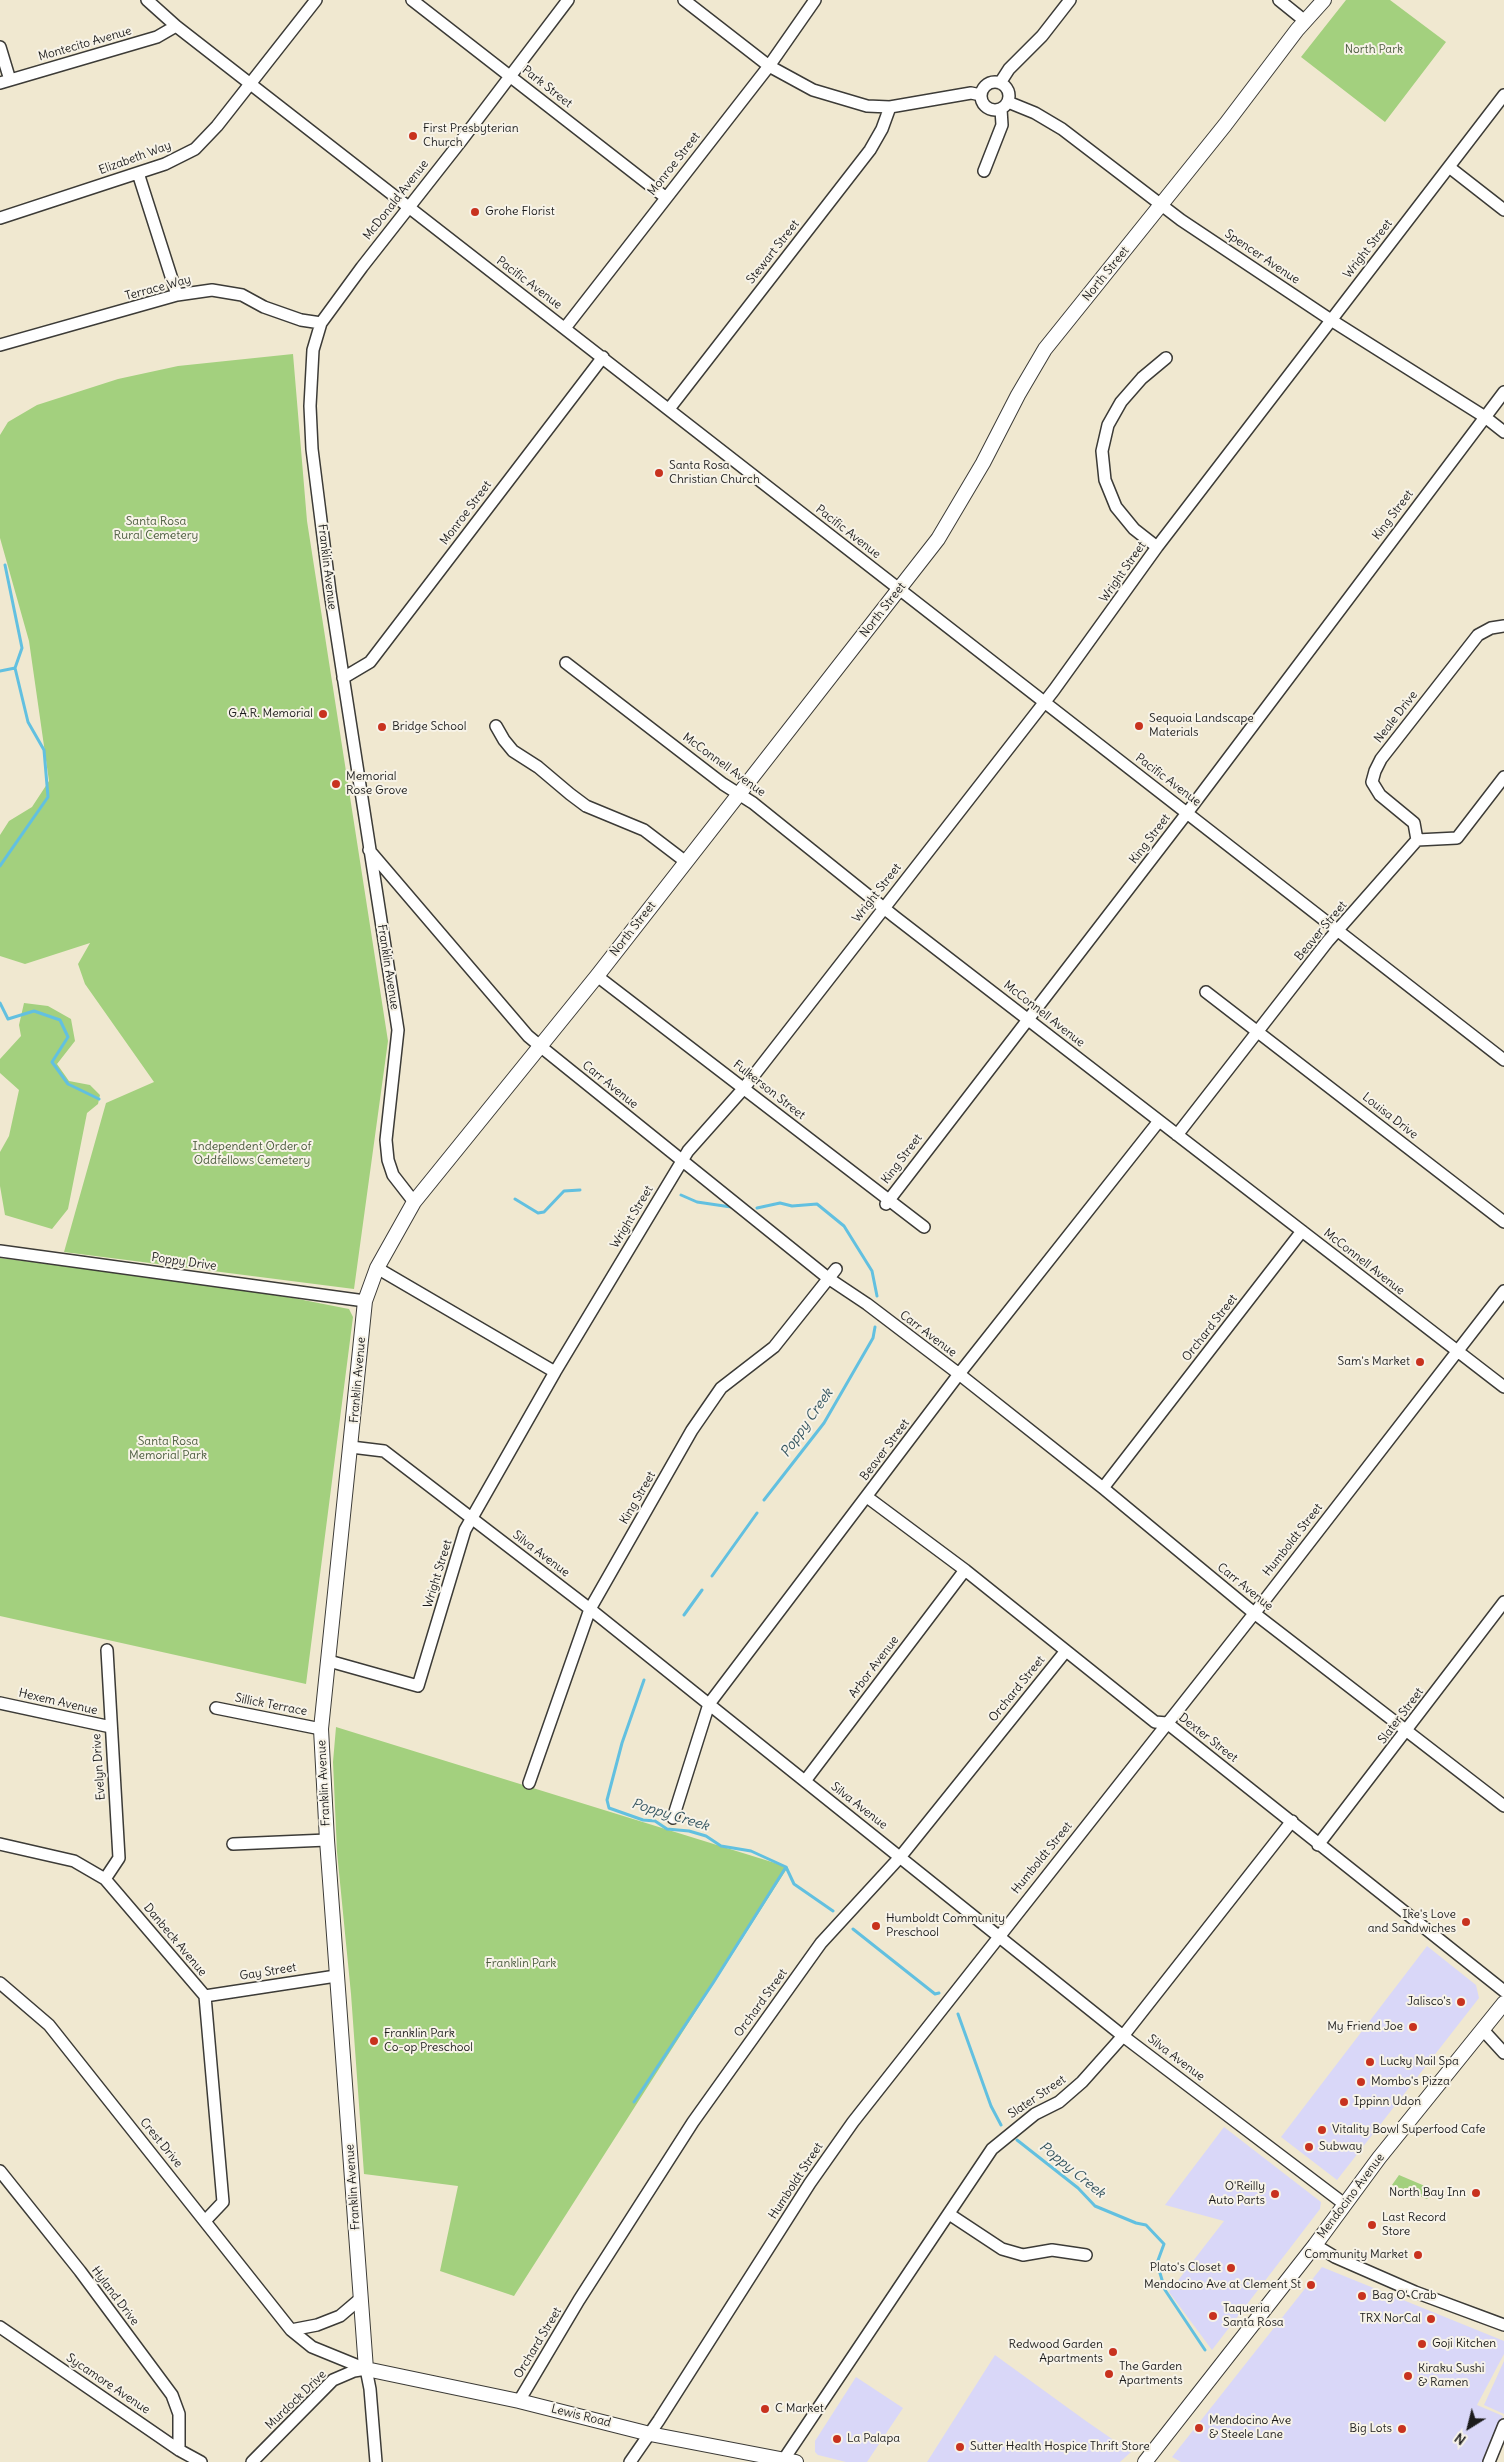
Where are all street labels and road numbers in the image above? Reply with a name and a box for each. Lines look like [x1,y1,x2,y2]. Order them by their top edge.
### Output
street label: Montecito Avenue [37,24,133,64]
street label: Park Street [519,63,575,111]
street label: Monroe Street [645,130,703,198]
street label: Elizabeth Way [97,138,173,178]
street label: McDonald Avenue [360,157,432,243]
street label: Stewart Street [744,217,802,287]
street label: Wright Street [1341,217,1395,281]
street label: Spencer Avenue [1222,227,1302,287]
street label: North Street [1080,244,1132,304]
street label: Pacific Avenue [493,254,565,312]
street label: Terrace Way [123,272,193,304]
street label: Monroe Street [437,478,495,548]
street label: King Street [1370,487,1416,543]
street label: Pacific Avenue [813,502,883,562]
street label: Franklin Avenue [315,523,339,611]
street label: Wright Street [1097,539,1149,605]
street label: North Street [857,580,909,640]
street label: Neale Drive [1371,688,1421,746]
street label: McConnell Avenue [680,730,768,800]
street label: Pacific Avenue [1132,751,1204,809]
street label: King Street [1127,811,1173,867]
street label: Wright Street [850,861,904,925]
street label: Beaver Street [1292,898,1350,964]
street label: North Street [607,899,659,959]
street label: Franklin Avenue [374,923,402,1011]
street label: McConnell Avenue [1001,978,1087,1050]
street label: Fulkerson Street [730,1057,808,1123]
street label: Carr Avenue [579,1058,641,1112]
street label: Louisa Drive [1359,1090,1421,1142]
street label: King Street [879,1131,925,1187]
street label: Wright Street [608,1183,656,1251]
street label: McConnell Avenue [1321,1226,1407,1298]
street label: Poppy Drive [151,1250,217,1274]
street label: Orchard Street [1179,1292,1241,1364]
street label: Carr Avenue [897,1308,959,1360]
street label: Franklin Avenue [347,1336,369,1424]
street label: Beaver Street [857,1416,913,1484]
street label: King Street [617,1469,659,1527]
street label: Humboldt Street [1260,1501,1326,1579]
street label: Silva Avenue [510,1528,572,1580]
street label: Wright Street [421,1538,455,1610]
street label: Carr Avenue [1214,1560,1276,1614]
street label: Arbor Avenue [846,1633,902,1701]
street label: Orchard Street [986,1653,1048,1725]
street label: Slater Street [1375,1685,1427,1747]
street label: Hexem Avenue [17,1686,99,1718]
street label: Sillick Terrace [234,1691,308,1719]
street label: Dexter Street [1176,1710,1240,1766]
street label: Evelyn Drive [89,1733,109,1801]
street label: Franklin Avenue [315,1739,333,1827]
street label: Silva Avenue [828,1779,890,1833]
street label: Humboldt Street [1009,1819,1075,1897]
street label: Danbeck Avenue [140,1901,210,1979]
street label: Gay Street [239,1960,297,1984]
street label: Orchard Street [731,1966,791,2040]
street label: Silva Avenue [1145,2032,1207,2084]
street label: Slater Street [1005,2072,1069,2122]
street label: Crest Drive [137,2115,185,2171]
street label: Humboldt Street [766,2140,826,2222]
street label: Franklin Avenue [343,2143,363,2231]
street label: Mendocino Avenue [1314,2151,1388,2241]
street label: Hyland Drive [88,2264,142,2328]
street label: Orchard Street [511,2305,565,2381]
street label: Sycamore Avenue [63,2351,153,2417]
street label: Murdock Drive [263,2367,329,2433]
street label: Lewis Road [550,2402,612,2430]

